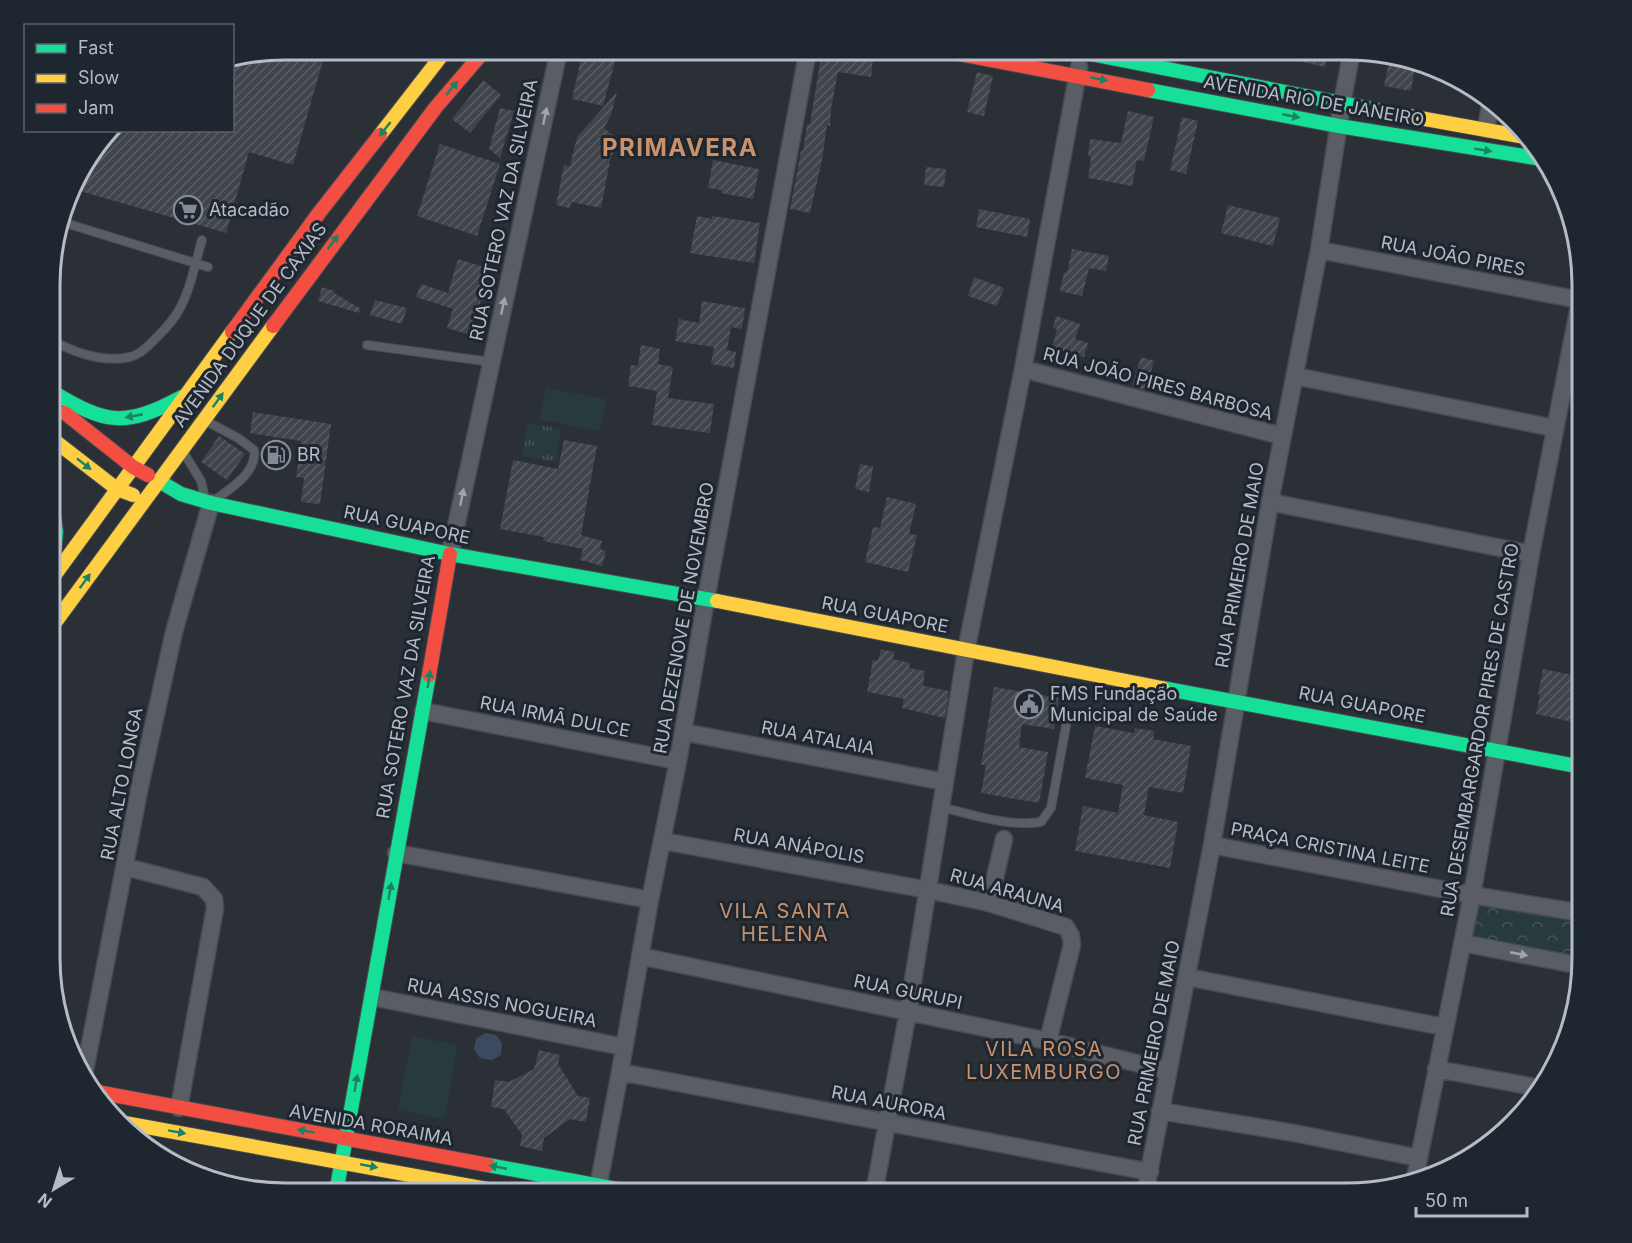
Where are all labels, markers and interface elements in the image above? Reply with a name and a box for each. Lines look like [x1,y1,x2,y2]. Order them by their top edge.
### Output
legend [24,24,234,132]
text: Fast [78,37,114,58]
text: Slow [78,67,119,88]
street label: AVENIDA RIO DE JANEIRO [1202,71,1426,130]
one-way arrow [1090,75,1109,84]
street label: RUA SOTERO VAZ DA SILVEIRA [465,77,542,343]
one-way arrow [446,80,459,96]
text: Jam [78,97,114,118]
one-way arrow [540,107,550,125]
one-way arrow [1281,112,1300,121]
one-way arrow [379,121,391,136]
district label: PRIMAVERA [602,133,758,162]
one-way arrow [1474,145,1493,154]
supermarket icon: Atacadão [172,194,204,226]
place label: Atacadão [209,199,290,220]
street label: AVENIDA DUQUE DE CAXIAS [168,219,331,431]
street label: RUA JOÃO PIRES [1379,230,1527,280]
one-way arrow [327,235,339,251]
one-way arrow [499,297,509,316]
street label: RUA JOÃO PIRES BARBOSA [1041,342,1275,424]
one-way arrow [211,392,223,407]
one-way arrow [124,412,143,421]
fuel station icon: BR [260,439,292,471]
place label: BR [297,444,321,465]
one-way arrow [76,457,92,470]
street label: RUA PRIMEIRO DE MAIO [1211,460,1268,669]
street label: RUA DEZENOVE DE NOVEMBRO [649,481,718,755]
one-way arrow [458,487,467,506]
street label: RUA GUAPORE [342,501,472,548]
street label: RUA DESEMBARGARDOR PIRES DE CASTRO [1436,542,1523,918]
street label: RUA SOTERO VAZ DA SILVEIRA [372,554,439,820]
one-way arrow [79,573,91,589]
street label: RUA GUAPORE [820,592,950,637]
one-way arrow [425,669,434,688]
street label: RUA GUAPORE [1297,682,1427,727]
place label: FMS Fundação Municipal de Saúde [1050,683,1218,725]
public building icon: FMS Fundação Municipal de Saúde [1013,688,1045,720]
street label: RUA IRMÃ DULCE [478,691,632,741]
street label: RUA ALTO LONGA [96,706,147,862]
street label: RUA ATALAIA [759,716,877,759]
street label: PRAÇA CRISTINA LEITE [1229,818,1431,877]
street label: RUA ANÁPOLIS [732,823,866,867]
street label: RUA ARAUNA [948,864,1067,917]
one-way arrow [386,881,395,900]
district label: VILA SANTA HELENA [719,899,851,946]
street label: RUA PRIMEIRO DE MAIO [1123,939,1184,1147]
one-way arrow [1510,950,1529,959]
street label: RUA GURUPI [852,970,964,1013]
street label: RUA ASSIS NOGUEIRA [405,974,599,1031]
district label: VILA ROSA LUXEMBURGO [966,1037,1122,1084]
one-way arrow [352,1073,361,1092]
street label: RUA AURORA [830,1081,948,1124]
street label: AVENIDA RORAIMA [288,1100,454,1149]
one-way arrow [297,1126,316,1135]
one-way arrow [168,1128,187,1137]
north arrow [24,1159,84,1219]
one-way arrow [359,1162,378,1171]
one-way arrow [488,1162,507,1171]
scale bar [1416,1180,1527,1218]
text: N [34,1189,56,1212]
text: 50 m [1425,1190,1468,1211]

